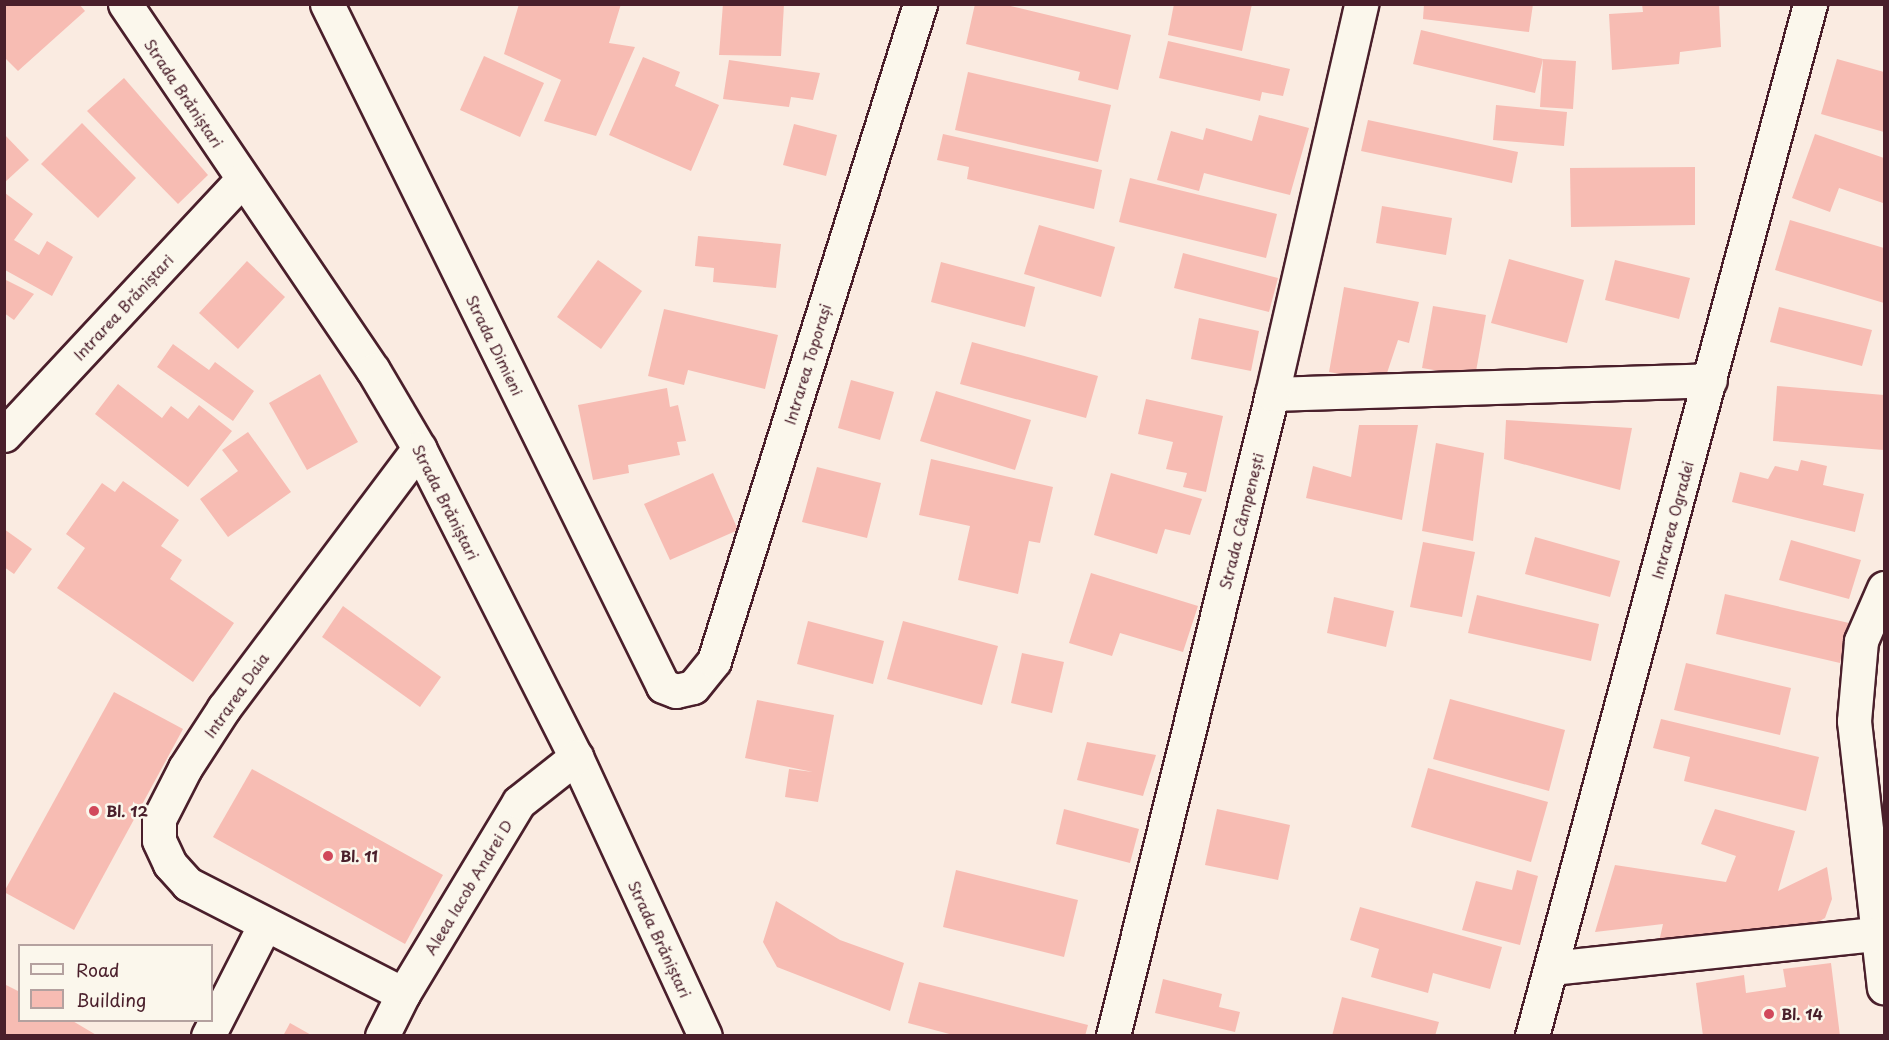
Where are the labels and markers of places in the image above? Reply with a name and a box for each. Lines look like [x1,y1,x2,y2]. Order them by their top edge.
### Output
place label: Bl. 12 [106,802,147,820]
marker: Bl. 12 [87,804,101,818]
place label: Bl. 11 [340,847,377,865]
marker: Bl. 11 [321,849,335,863]
place label: Bl. 14 [1781,1005,1822,1023]
marker: Bl. 14 [1762,1007,1776,1021]

